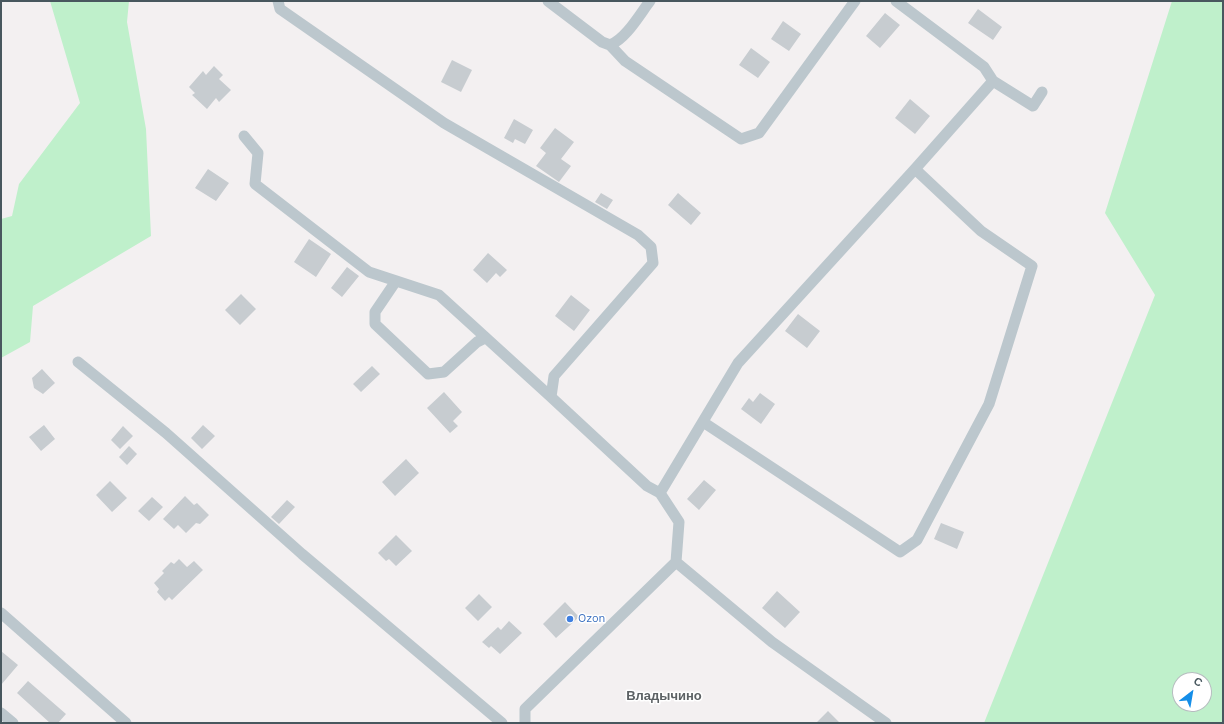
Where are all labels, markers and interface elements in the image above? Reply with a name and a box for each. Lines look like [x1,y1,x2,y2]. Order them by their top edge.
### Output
place label: Ozon [578,612,605,626]
marker: Ozon [565,614,575,624]
north arrow [1172,672,1212,712]
text: С [1191,675,1205,690]
district label: Владычино [626,688,702,704]

